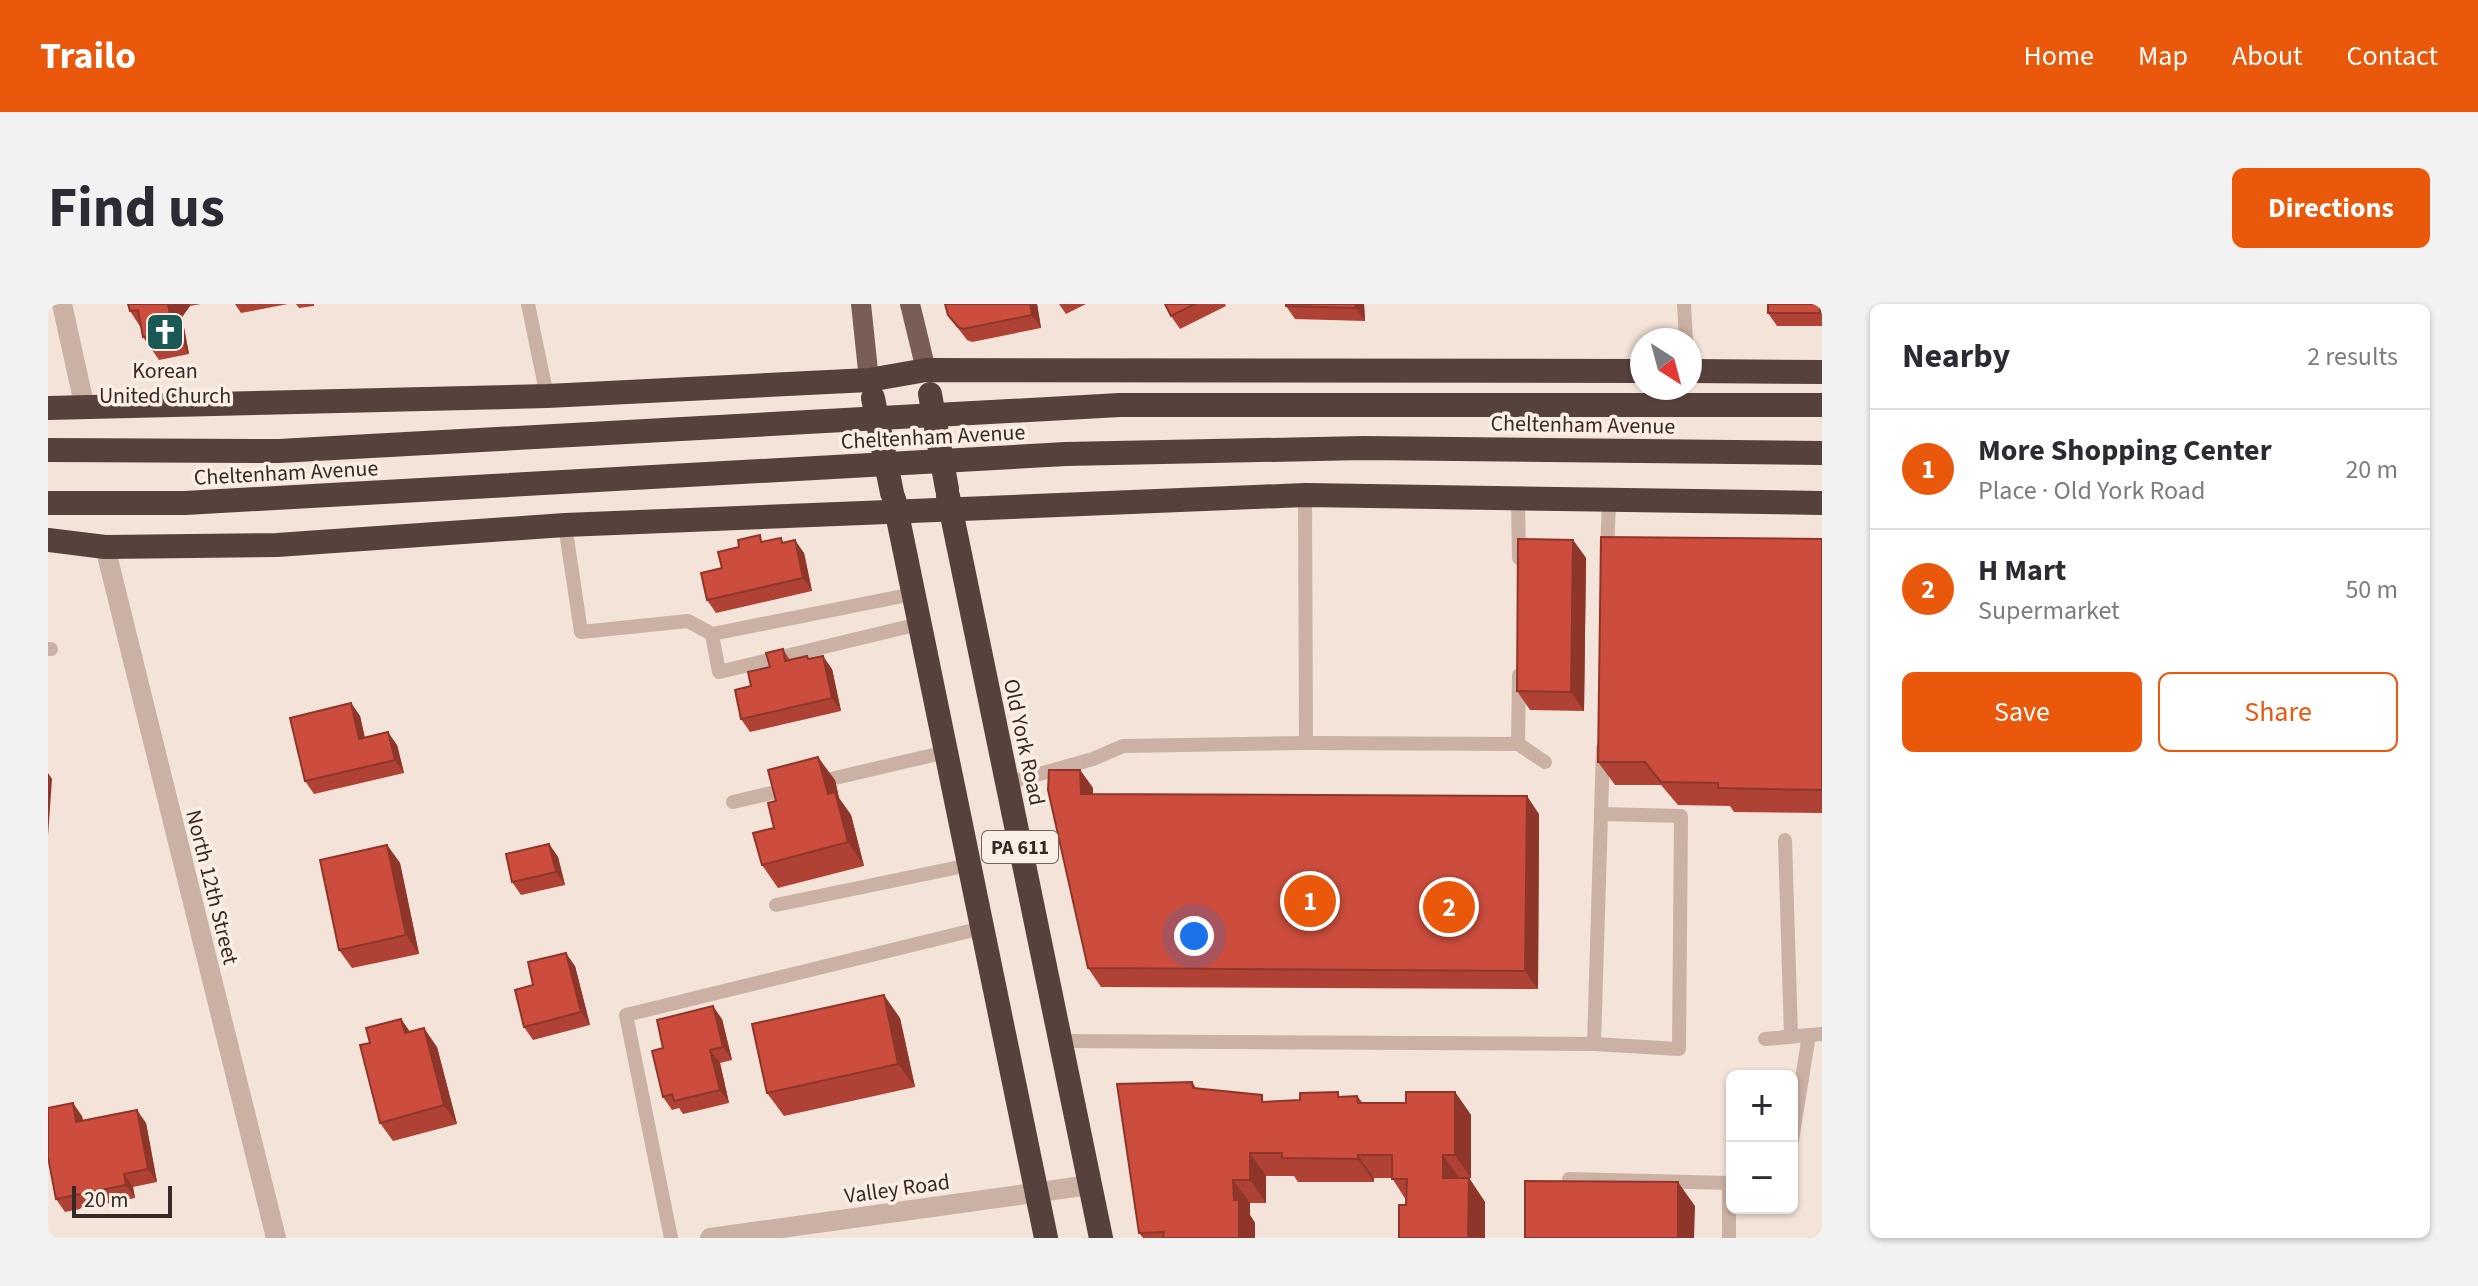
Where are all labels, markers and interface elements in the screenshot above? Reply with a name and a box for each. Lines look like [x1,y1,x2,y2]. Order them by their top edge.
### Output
text: Trailo [40,29,136,83]
text: Home [2023,36,2094,76]
text: Map [2138,36,2188,76]
text: About [2232,36,2303,76]
text: Contact [2347,36,2438,76]
button: Directions [2232,168,2430,248]
text: Find us [48,169,225,248]
church icon: Korean United Church [144,311,186,353]
north arrow [1630,328,1702,400]
text: Nearby [1902,332,2010,381]
text: 2 results [2307,338,2398,375]
place label: Korean United Church [99,355,231,412]
street label: Cheltenham Avenue [1490,407,1676,443]
street label: Cheltenham Avenue [840,416,1026,458]
text: More Shopping Center [1978,429,2272,472]
text: 1 [1921,451,1935,488]
text: 20 m [2345,451,2398,488]
street label: Cheltenham Avenue [193,452,379,494]
text: Place · Old York Road [1978,472,2205,509]
text: H Mart [1978,549,2066,592]
text: 2 [1921,571,1935,608]
text: 50 m [2345,571,2398,608]
text: Supermarket [1978,592,2120,629]
button: Save [1902,672,2142,752]
button: Share [2158,672,2398,752]
street label: Old York Road [995,676,1053,808]
street label: North 12th Street [177,807,247,968]
road number: PA 611 [982,831,1058,863]
pin: 1 [1284,871,1336,931]
pin: 2 [1423,877,1475,937]
your location [1174,916,1214,956]
map controls [1726,1070,1798,1214]
button: + [1726,1070,1798,1142]
button: − [1726,1142,1798,1214]
street label: Valley Road [842,1166,952,1212]
scale bar [72,1182,172,1218]
text: 20 m [84,1184,129,1216]

